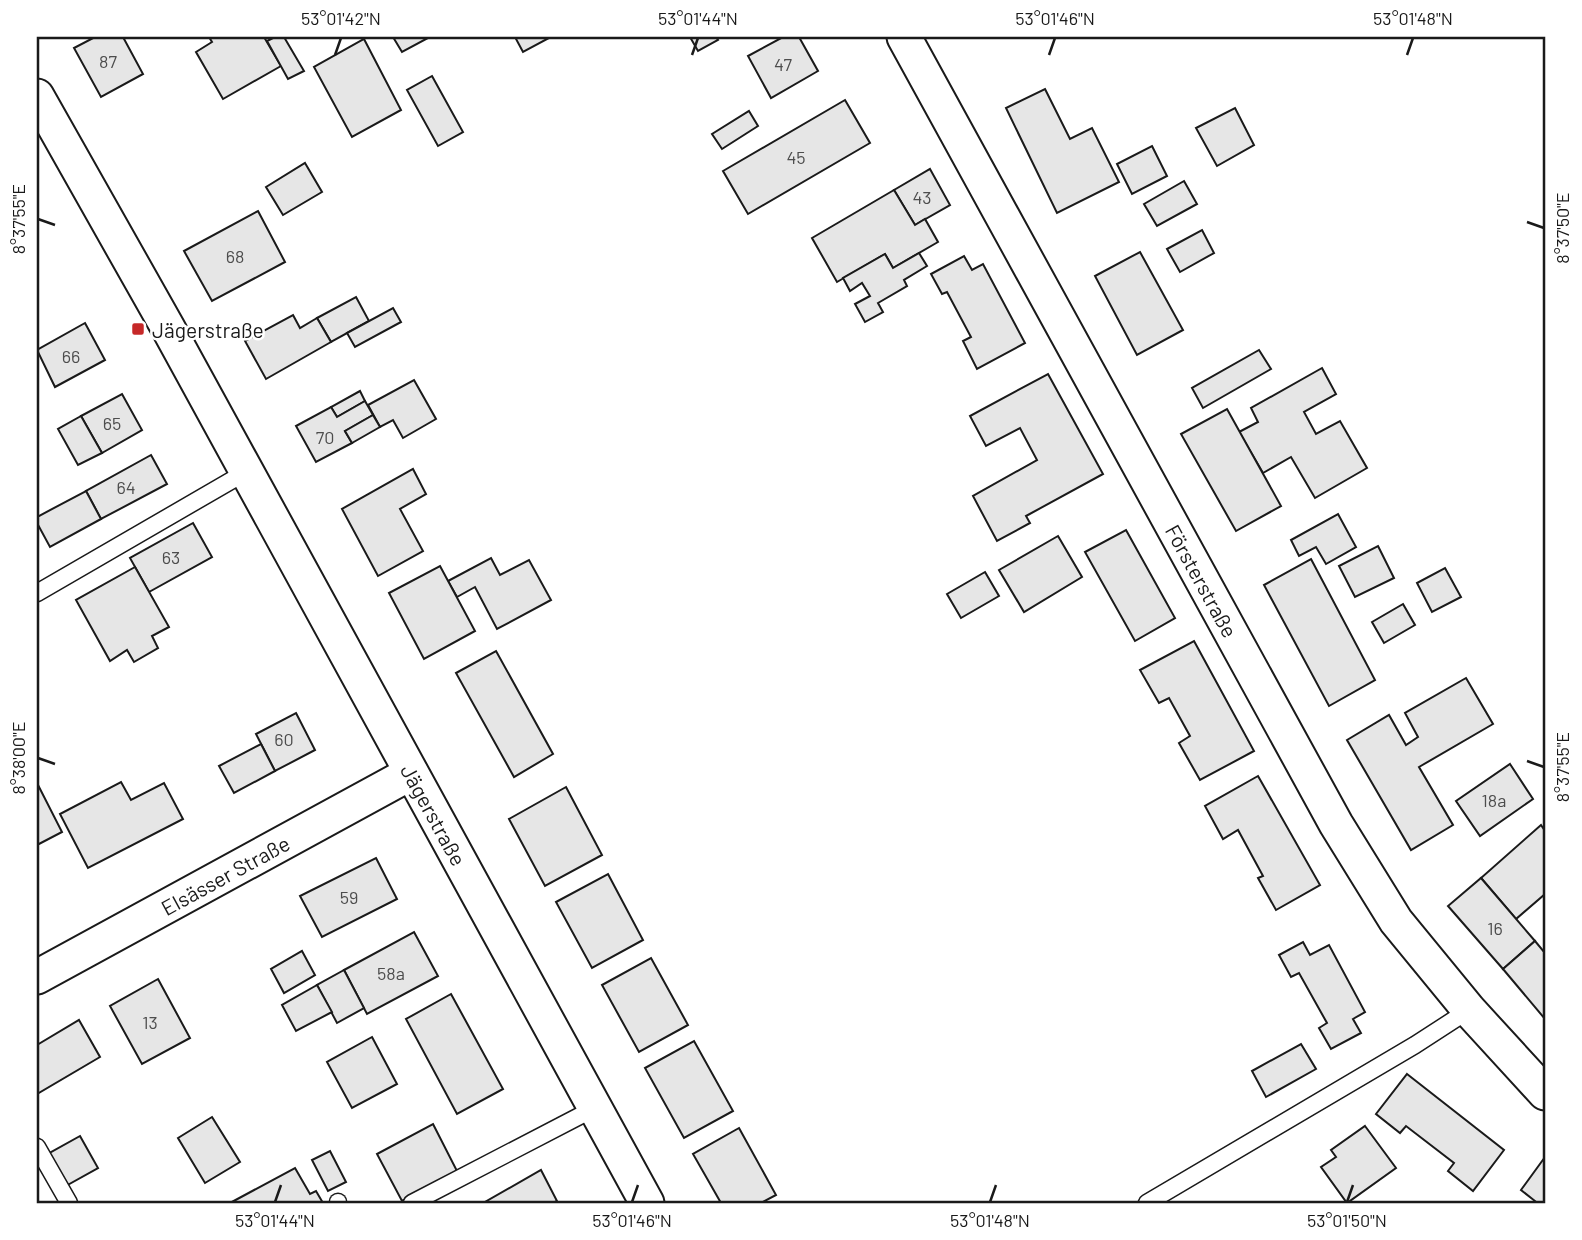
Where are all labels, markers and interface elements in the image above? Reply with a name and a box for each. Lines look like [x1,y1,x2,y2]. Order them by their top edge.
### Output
text: 53°01'42"N [301,7,381,29]
text: 53°01'44"N [658,7,738,29]
text: 53°01'46"N [1015,7,1095,29]
text: 53°01'48"N [1373,7,1453,29]
house number: 87 [99,50,117,72]
house number: 47 [774,53,792,75]
house number: 45 [786,146,806,168]
text: 8°37'55"E [7,184,29,254]
house number: 43 [912,186,932,208]
text: 8°37'50"E [1551,192,1573,264]
house number: 68 [226,245,244,267]
place label: Jägerstraße [152,317,264,342]
marker: Jägerstraße [130,321,146,337]
house number: 66 [62,345,80,367]
house number: 65 [103,412,121,434]
house number: 70 [316,426,334,448]
house number: 64 [116,476,136,498]
street label: Försterstraße [1161,520,1243,641]
house number: 63 [162,546,180,568]
text: 8°38'00"E [7,721,29,795]
house number: 60 [274,728,294,750]
text: 8°37'55"E [1551,732,1573,802]
street label: Jägerstraße [396,759,472,870]
house number: 18a [1482,789,1506,811]
street label: Elsässer Straße [156,829,293,920]
house number: 59 [340,886,358,908]
house number: 16 [1487,917,1503,939]
house number: 58a [377,962,405,984]
house number: 13 [142,1011,158,1033]
text: 53°01'44"N [235,1209,315,1231]
text: 53°01'46"N [592,1209,672,1231]
text: 53°01'48"N [950,1209,1030,1231]
text: 53°01'50"N [1307,1209,1387,1231]

